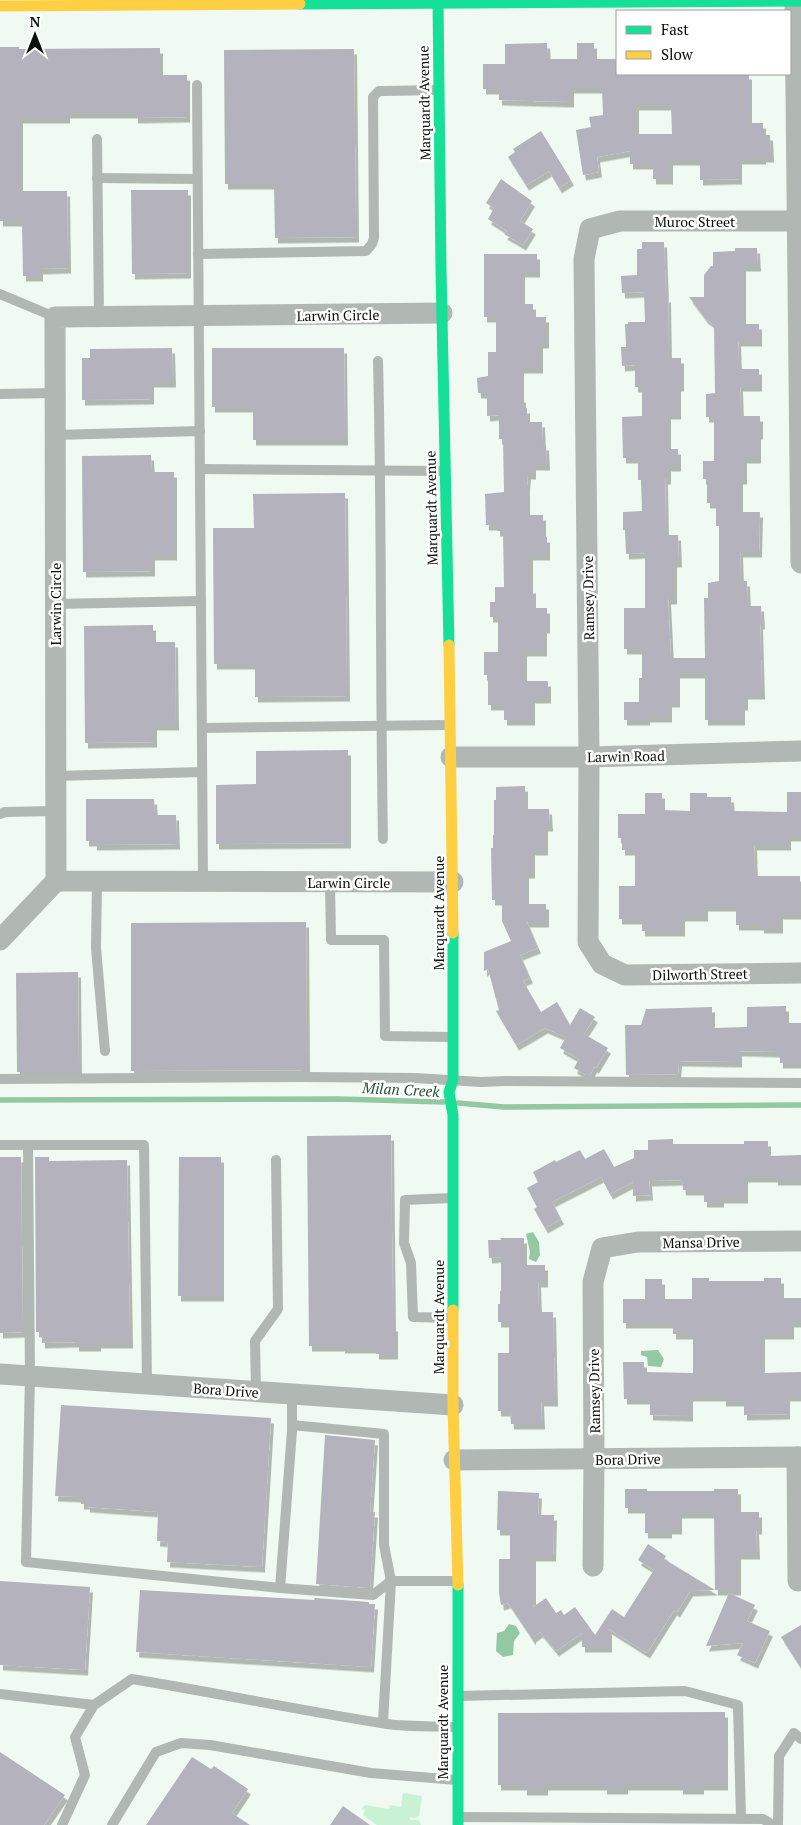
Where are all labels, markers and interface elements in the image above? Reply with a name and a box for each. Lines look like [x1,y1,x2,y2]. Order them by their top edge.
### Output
north arrow [10,10,60,60]
legend [616,10,791,75]
text: N [30,12,41,31]
text: Fast [661,19,689,39]
text: Slow [661,44,694,64]
street label: Marquardt Avenue [414,45,434,161]
street label: Muroc Street [655,212,736,231]
street label: Larwin Circle [296,305,380,325]
street label: Marquardt Avenue [421,450,441,566]
street label: Ramsey Drive [578,555,598,641]
street label: Larwin Circle [46,563,65,645]
street label: Larwin Road [587,746,665,766]
street label: Marquardt Avenue [429,856,448,970]
street label: Larwin Circle [308,873,390,892]
street label: Dilworth Street [652,964,749,984]
water label: Milan Creek [361,1077,441,1101]
street label: Mansa Drive [662,1232,740,1252]
street label: Marquardt Avenue [429,1260,448,1374]
street label: Ramsey Drive [584,1348,604,1434]
street label: Bora Drive [193,1378,259,1402]
street label: Bora Drive [595,1449,661,1469]
street label: Marquardt Avenue [433,1665,452,1779]

